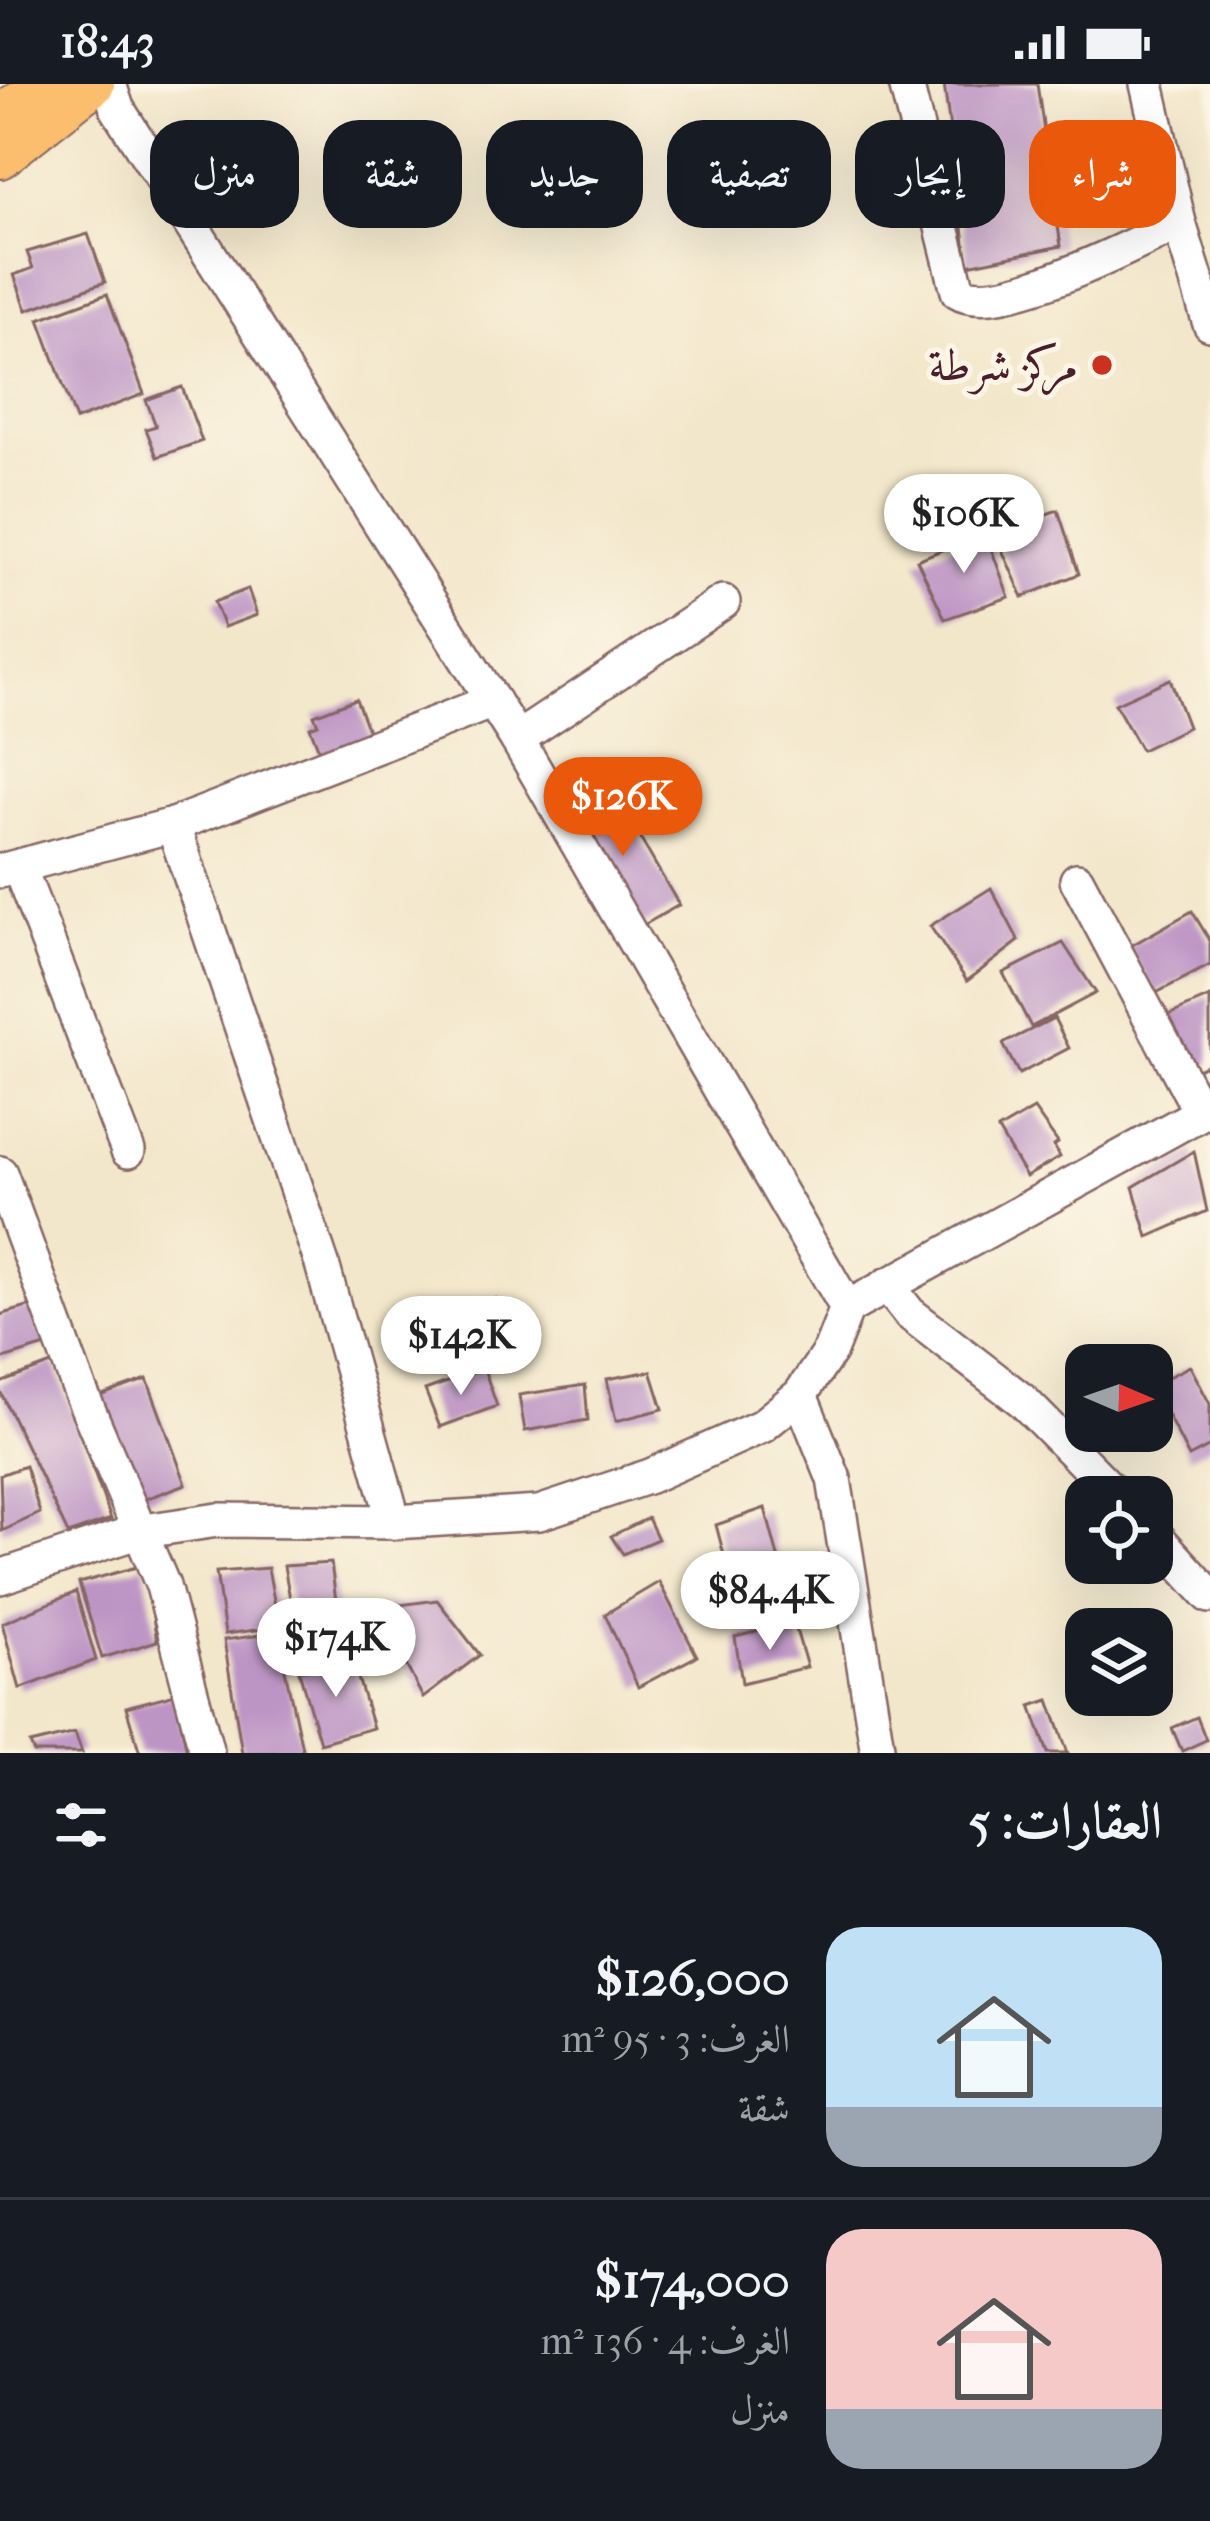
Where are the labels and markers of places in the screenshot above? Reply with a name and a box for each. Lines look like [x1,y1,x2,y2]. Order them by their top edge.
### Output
place label: مركز شرطة [928,339,1078,396]
marker: مركز شرطة [1089,352,1115,378]
pin: $106K [880,474,1048,576]
pin: $126K [539,757,707,859]
pin: $142K [377,1296,545,1398]
pin: $84.4K [672,1551,868,1653]
pin: $174K [252,1598,420,1700]

